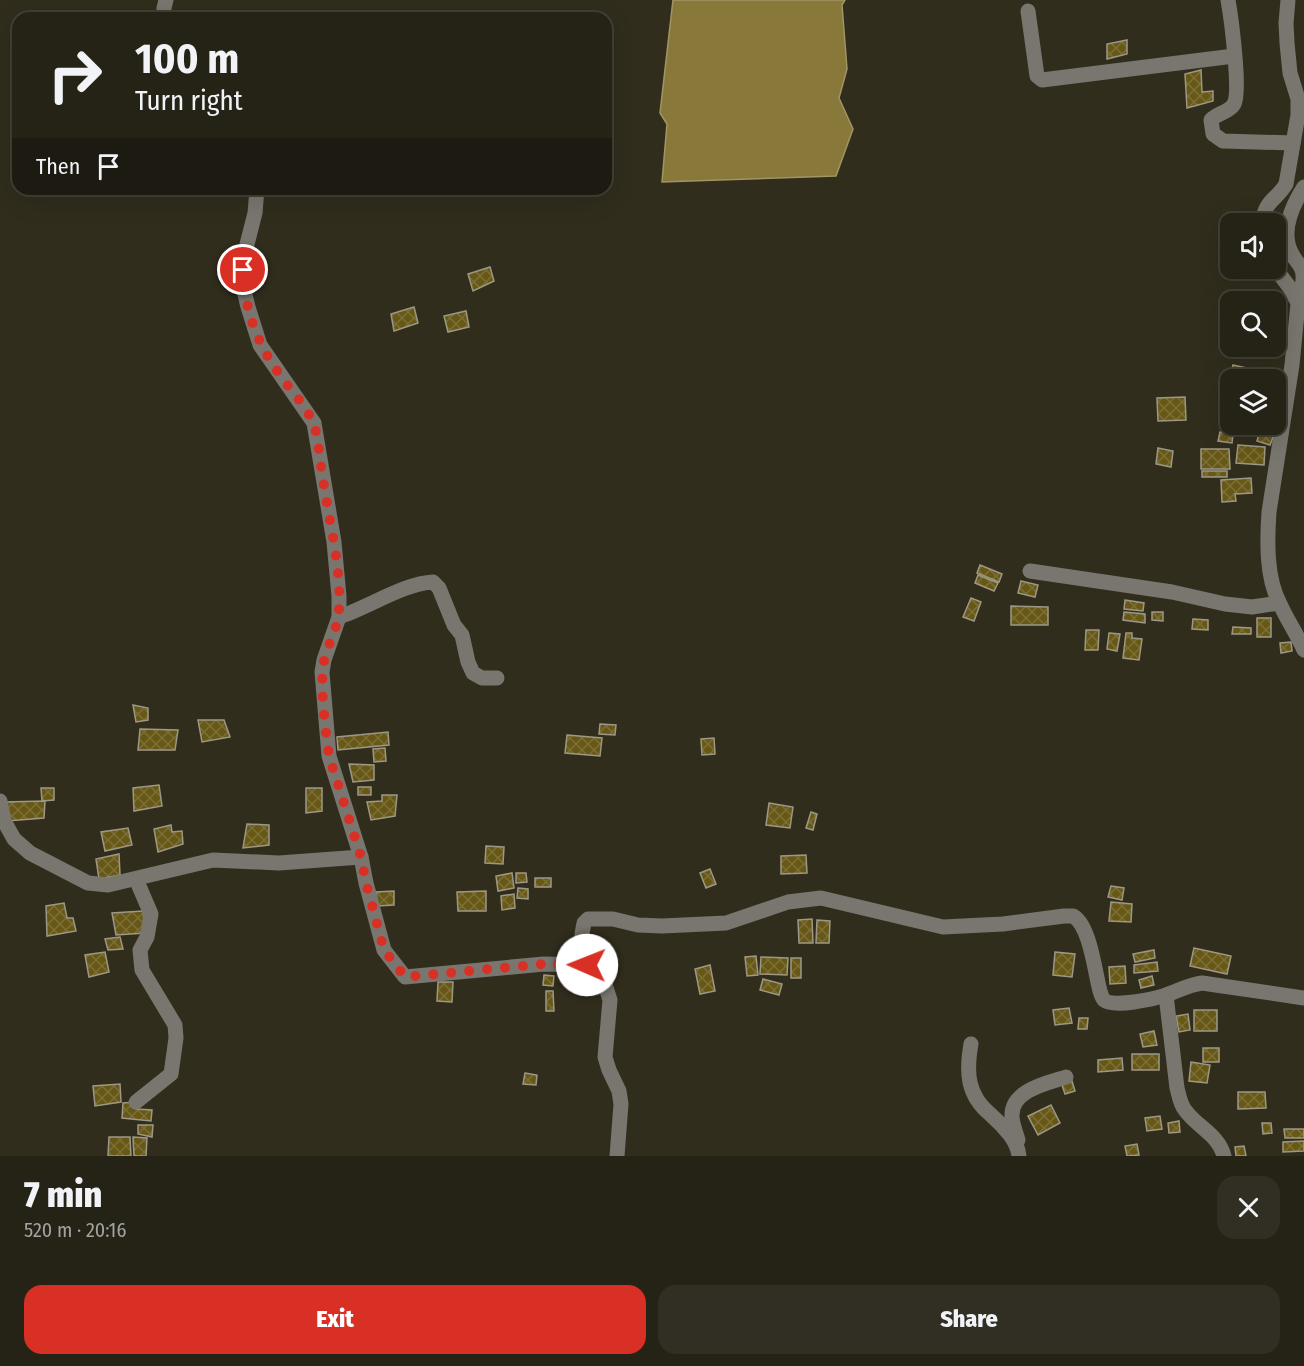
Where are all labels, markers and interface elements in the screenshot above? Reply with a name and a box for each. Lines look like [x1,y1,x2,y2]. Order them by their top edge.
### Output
text: 100 m [135,34,239,84]
icon: right [36,36,114,114]
text: Turn right [135,85,243,117]
icon: arrive [92,150,125,183]
text: Then [36,153,80,180]
map controls [1220,213,1286,435]
button: sound [1220,213,1286,279]
pin [217,244,268,295]
icon: arrive [226,253,259,286]
button: search [1220,291,1286,357]
button: layers [1220,369,1286,435]
position arrow [555,933,619,997]
text: 7 min [24,1173,102,1217]
button: close [1217,1176,1280,1239]
text: 520 m · 20:16 [24,1218,126,1242]
button: Exit [24,1285,646,1354]
button: Share [658,1285,1280,1354]

